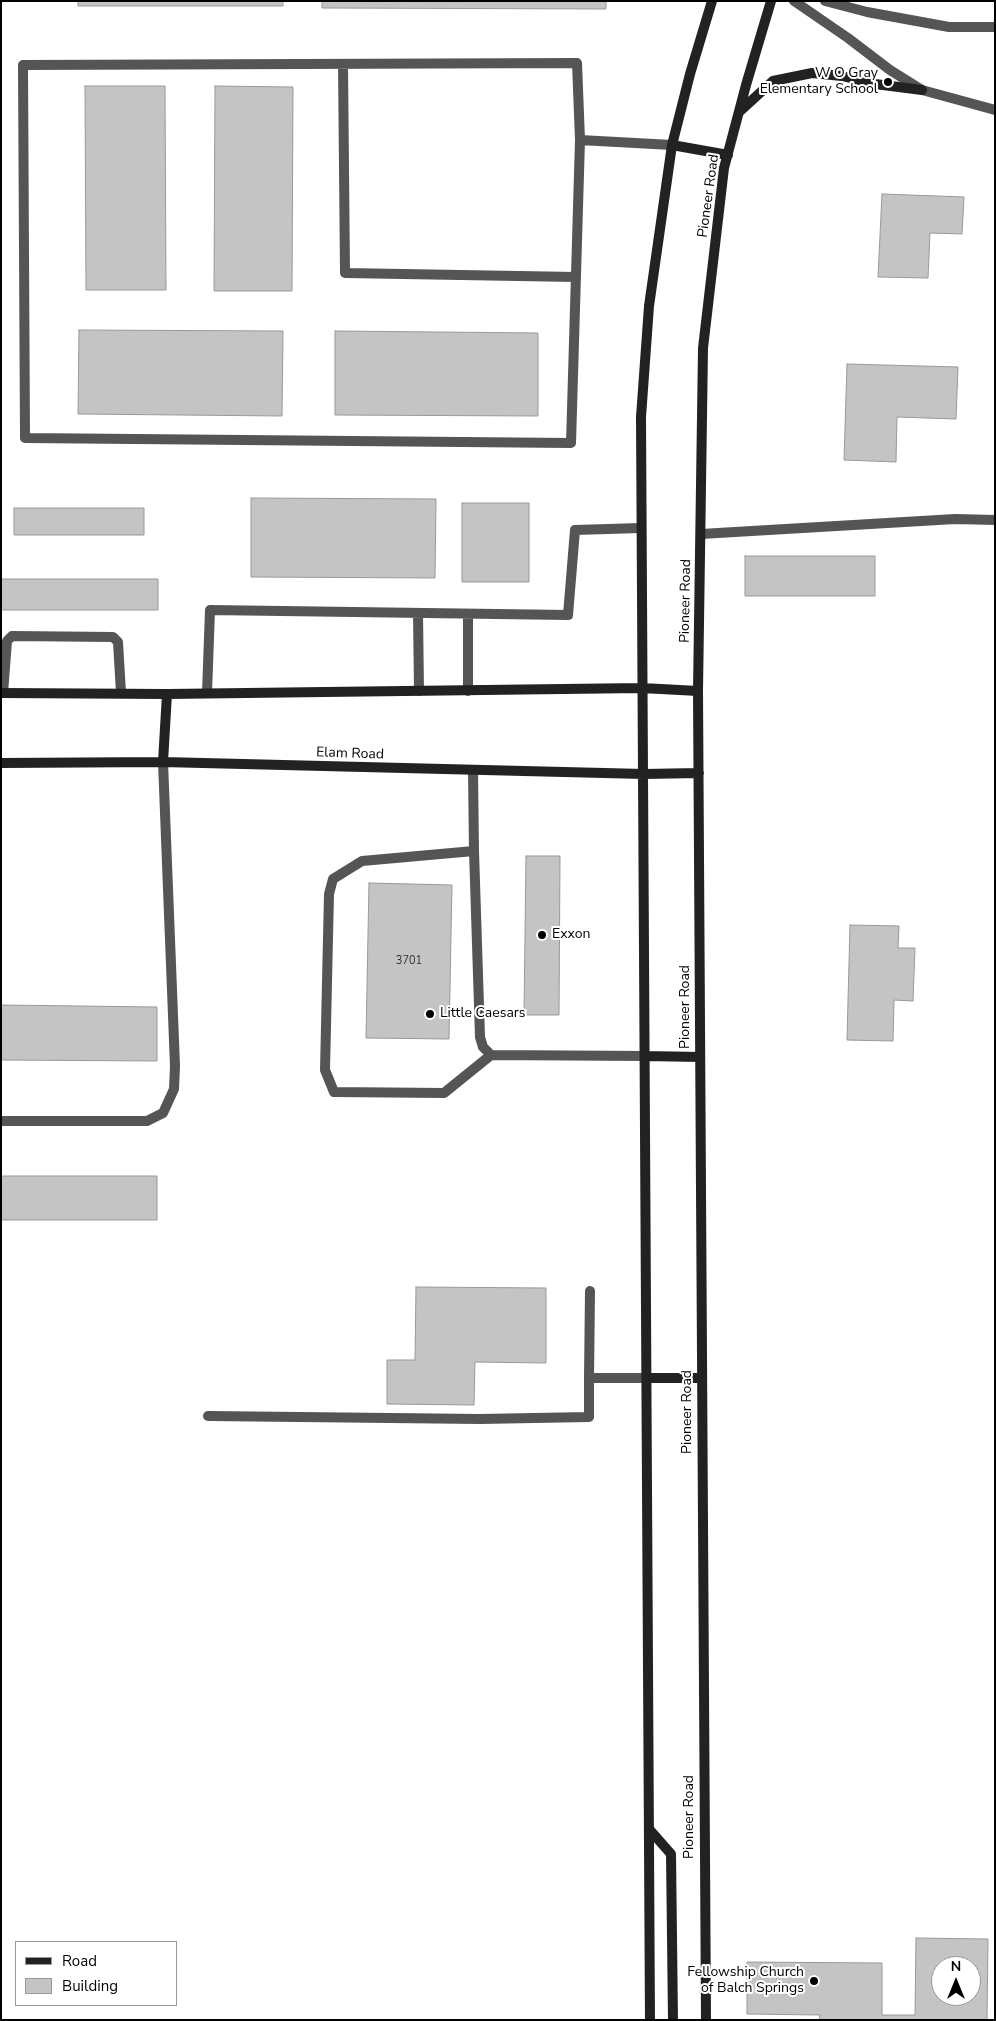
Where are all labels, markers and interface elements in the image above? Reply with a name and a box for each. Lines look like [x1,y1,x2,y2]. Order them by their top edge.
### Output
place label: W O Gray Elementary School [760,66,878,98]
marker: W O Gray Elementary School [882,76,894,88]
street label: Pioneer Road [695,153,723,239]
street label: Pioneer Road [677,559,695,643]
street label: Elam Road [316,744,384,764]
place label: Exxon [552,927,590,943]
marker: Exxon [536,929,548,941]
house number: 3701 [396,954,422,968]
street label: Pioneer Road [678,965,694,1049]
place label: Little Caesars [440,1006,525,1022]
marker: Little Caesars [424,1008,436,1020]
street label: Pioneer Road [680,1370,696,1454]
street label: Pioneer Road [682,1775,698,1859]
legend [15,1941,178,2006]
text: Road [62,1951,97,1971]
north arrow [931,1956,981,2006]
text: N [951,1957,961,1976]
place label: Fellowship Church of Balch Springs [687,1965,804,1998]
marker: Fellowship Church of Balch Springs [808,1975,820,1987]
text: Building [62,1976,118,1996]

